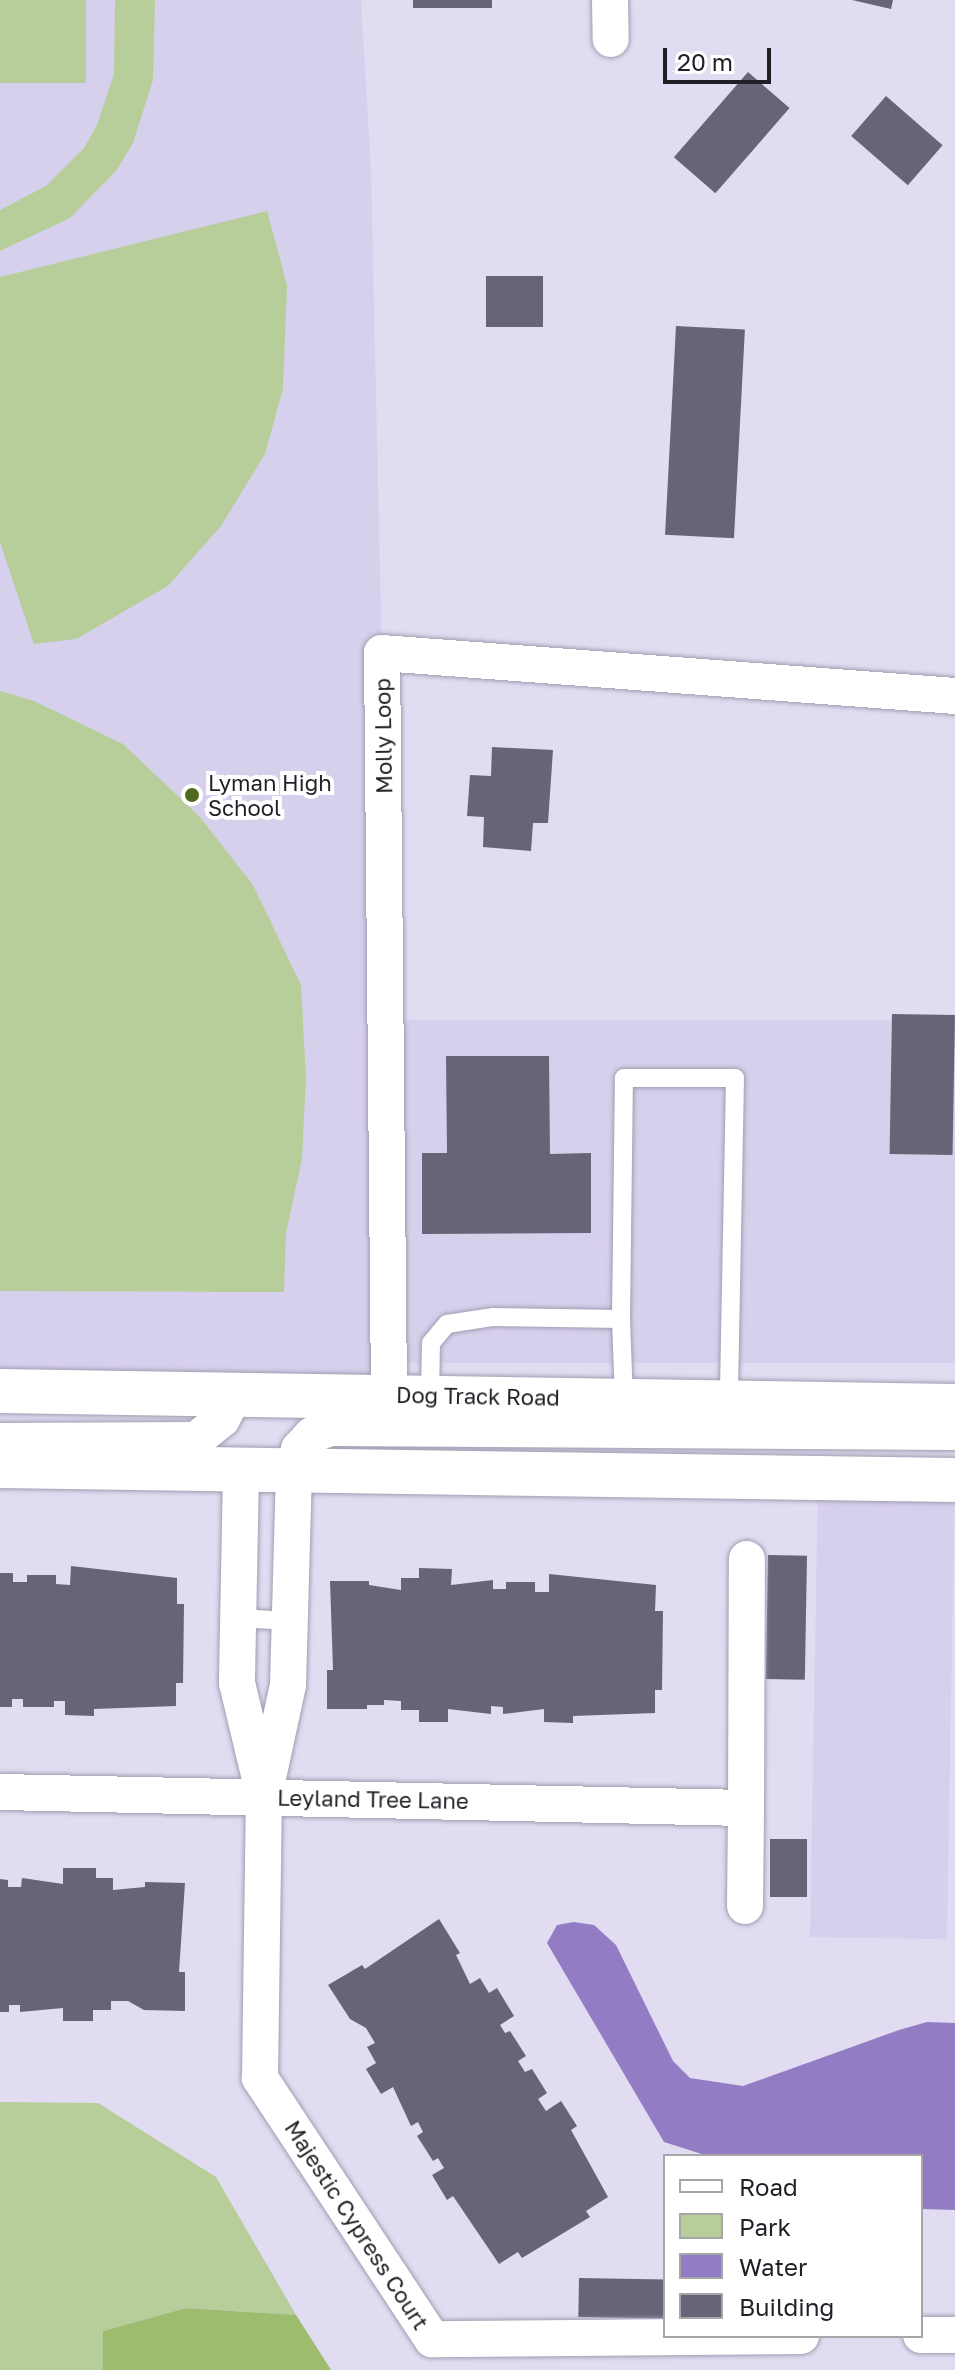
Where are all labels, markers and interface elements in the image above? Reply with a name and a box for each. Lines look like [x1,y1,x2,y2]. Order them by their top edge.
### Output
scale bar [667,32,775,82]
text: 20 m [677,47,733,76]
street label: Molly Loop [369,678,397,794]
place label: Lyman High School [208,769,332,820]
marker: Lyman High School [183,786,201,804]
street label: Dog Track Road [396,1381,560,1411]
street label: Leyland Tree Lane [277,1784,469,1814]
street label: Majestic Cypress Court [280,2116,434,2334]
legend [663,2154,923,2338]
text: Road [739,2172,798,2201]
text: Park [739,2212,791,2241]
text: Water [739,2252,807,2281]
text: Building [739,2292,834,2321]

